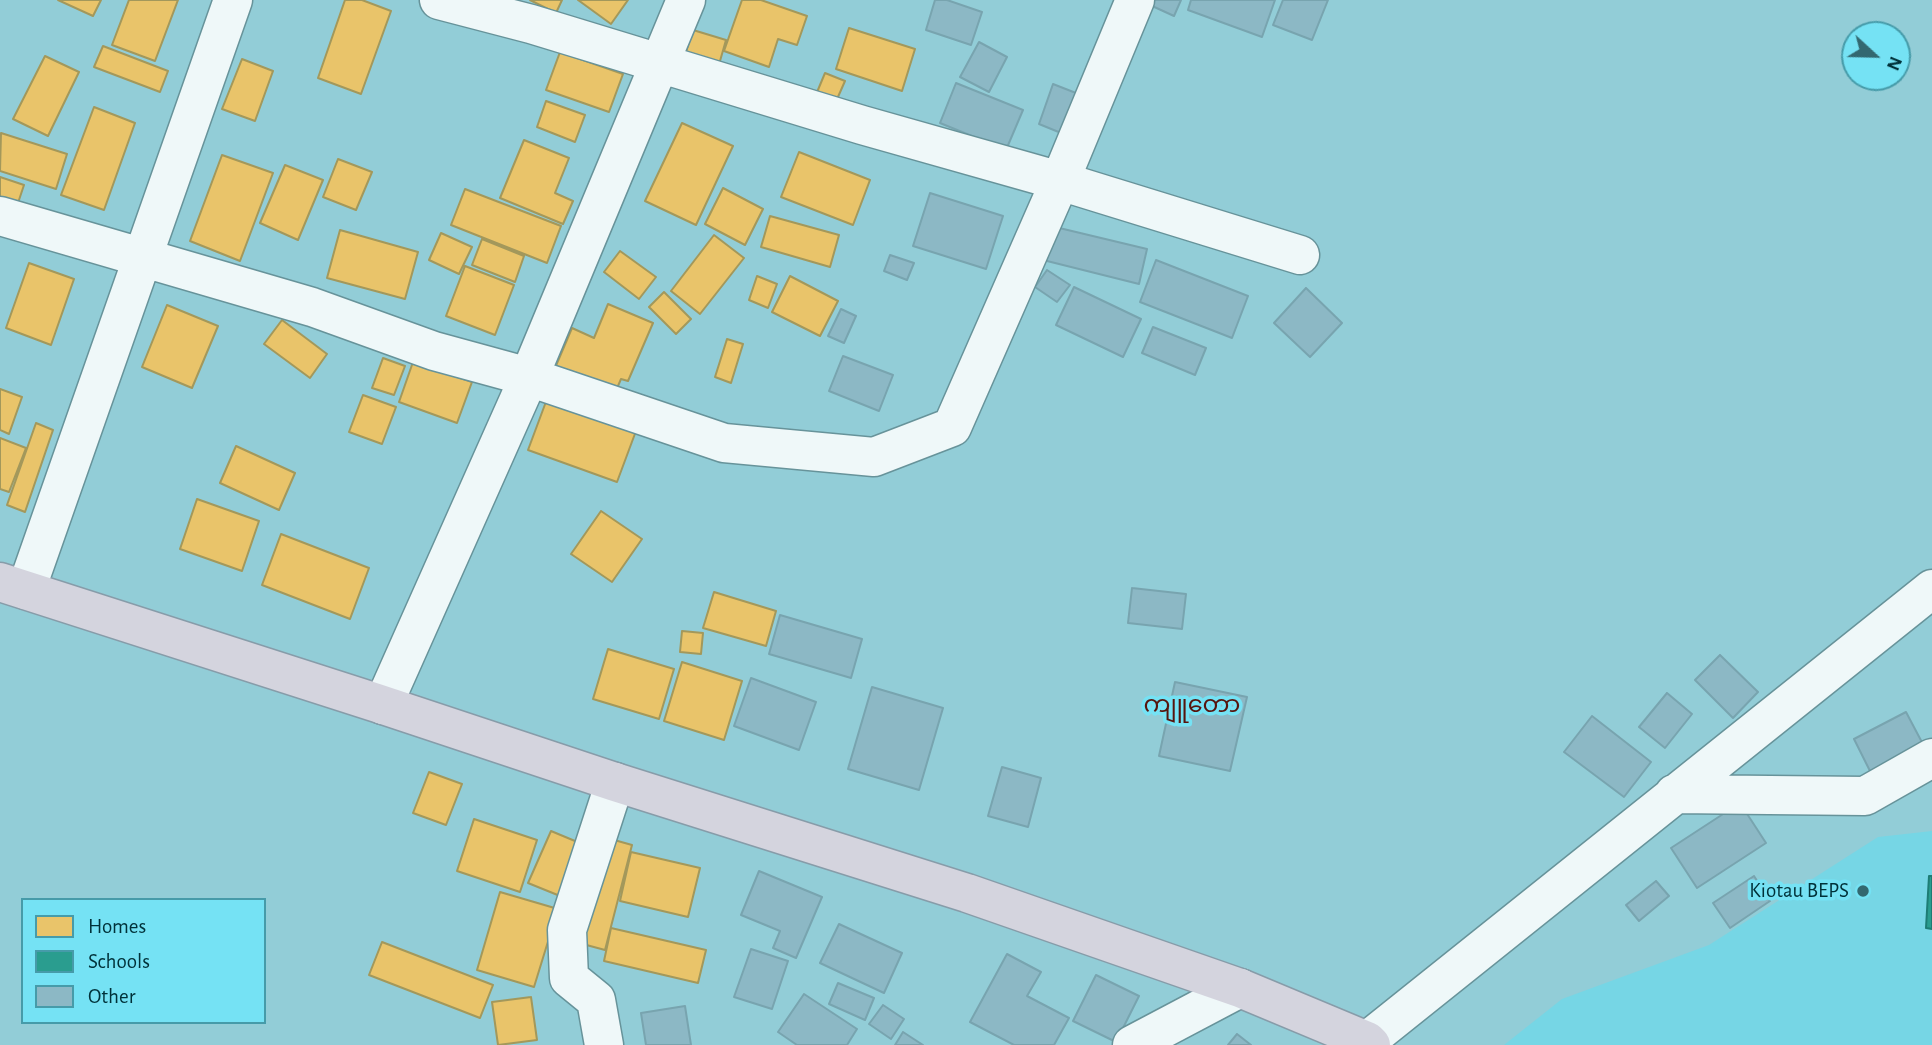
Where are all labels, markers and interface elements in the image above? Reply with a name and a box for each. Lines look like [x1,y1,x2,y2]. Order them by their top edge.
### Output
north arrow [1841,21,1911,91]
text: N [1883,54,1905,73]
district label: ကျူတော [1144,691,1240,719]
place label: Kiotau BEPS [1749,878,1849,904]
marker: Kiotau BEPS [1855,883,1871,899]
legend [21,898,266,1024]
text: Homes [88,916,146,937]
text: Schools [88,951,150,972]
text: Other [88,986,135,1007]

